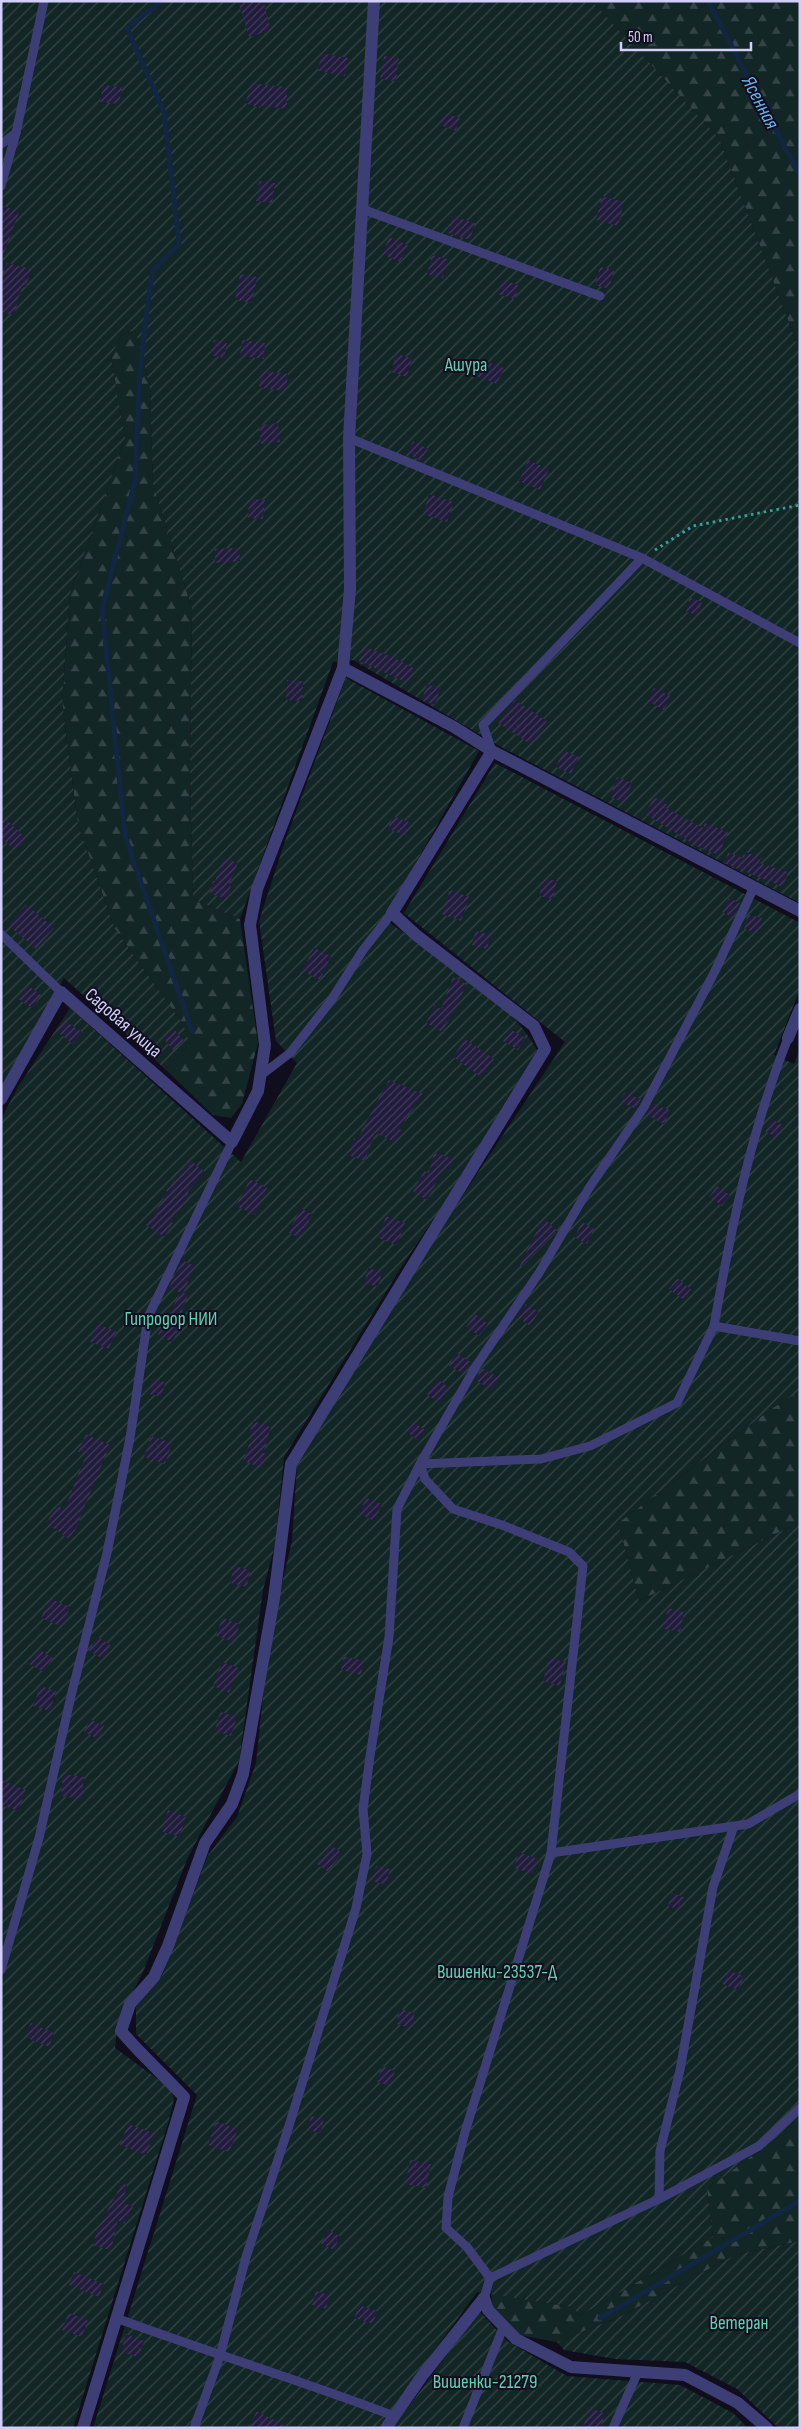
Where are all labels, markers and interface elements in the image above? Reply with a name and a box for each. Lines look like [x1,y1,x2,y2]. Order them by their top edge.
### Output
scale bar [621,20,751,52]
text: 50 m [628,28,653,47]
water label: Ясенная [736,71,784,133]
park label: Ашура [444,354,487,377]
street label: Садовая улица [80,983,166,1063]
park label: Гипродор НИИ [125,1308,217,1331]
park label: Вишенки-23537-Д [437,1961,557,1984]
park label: Ветеран [709,2312,769,2335]
park label: Вишенки-21279 [433,2371,537,2394]

